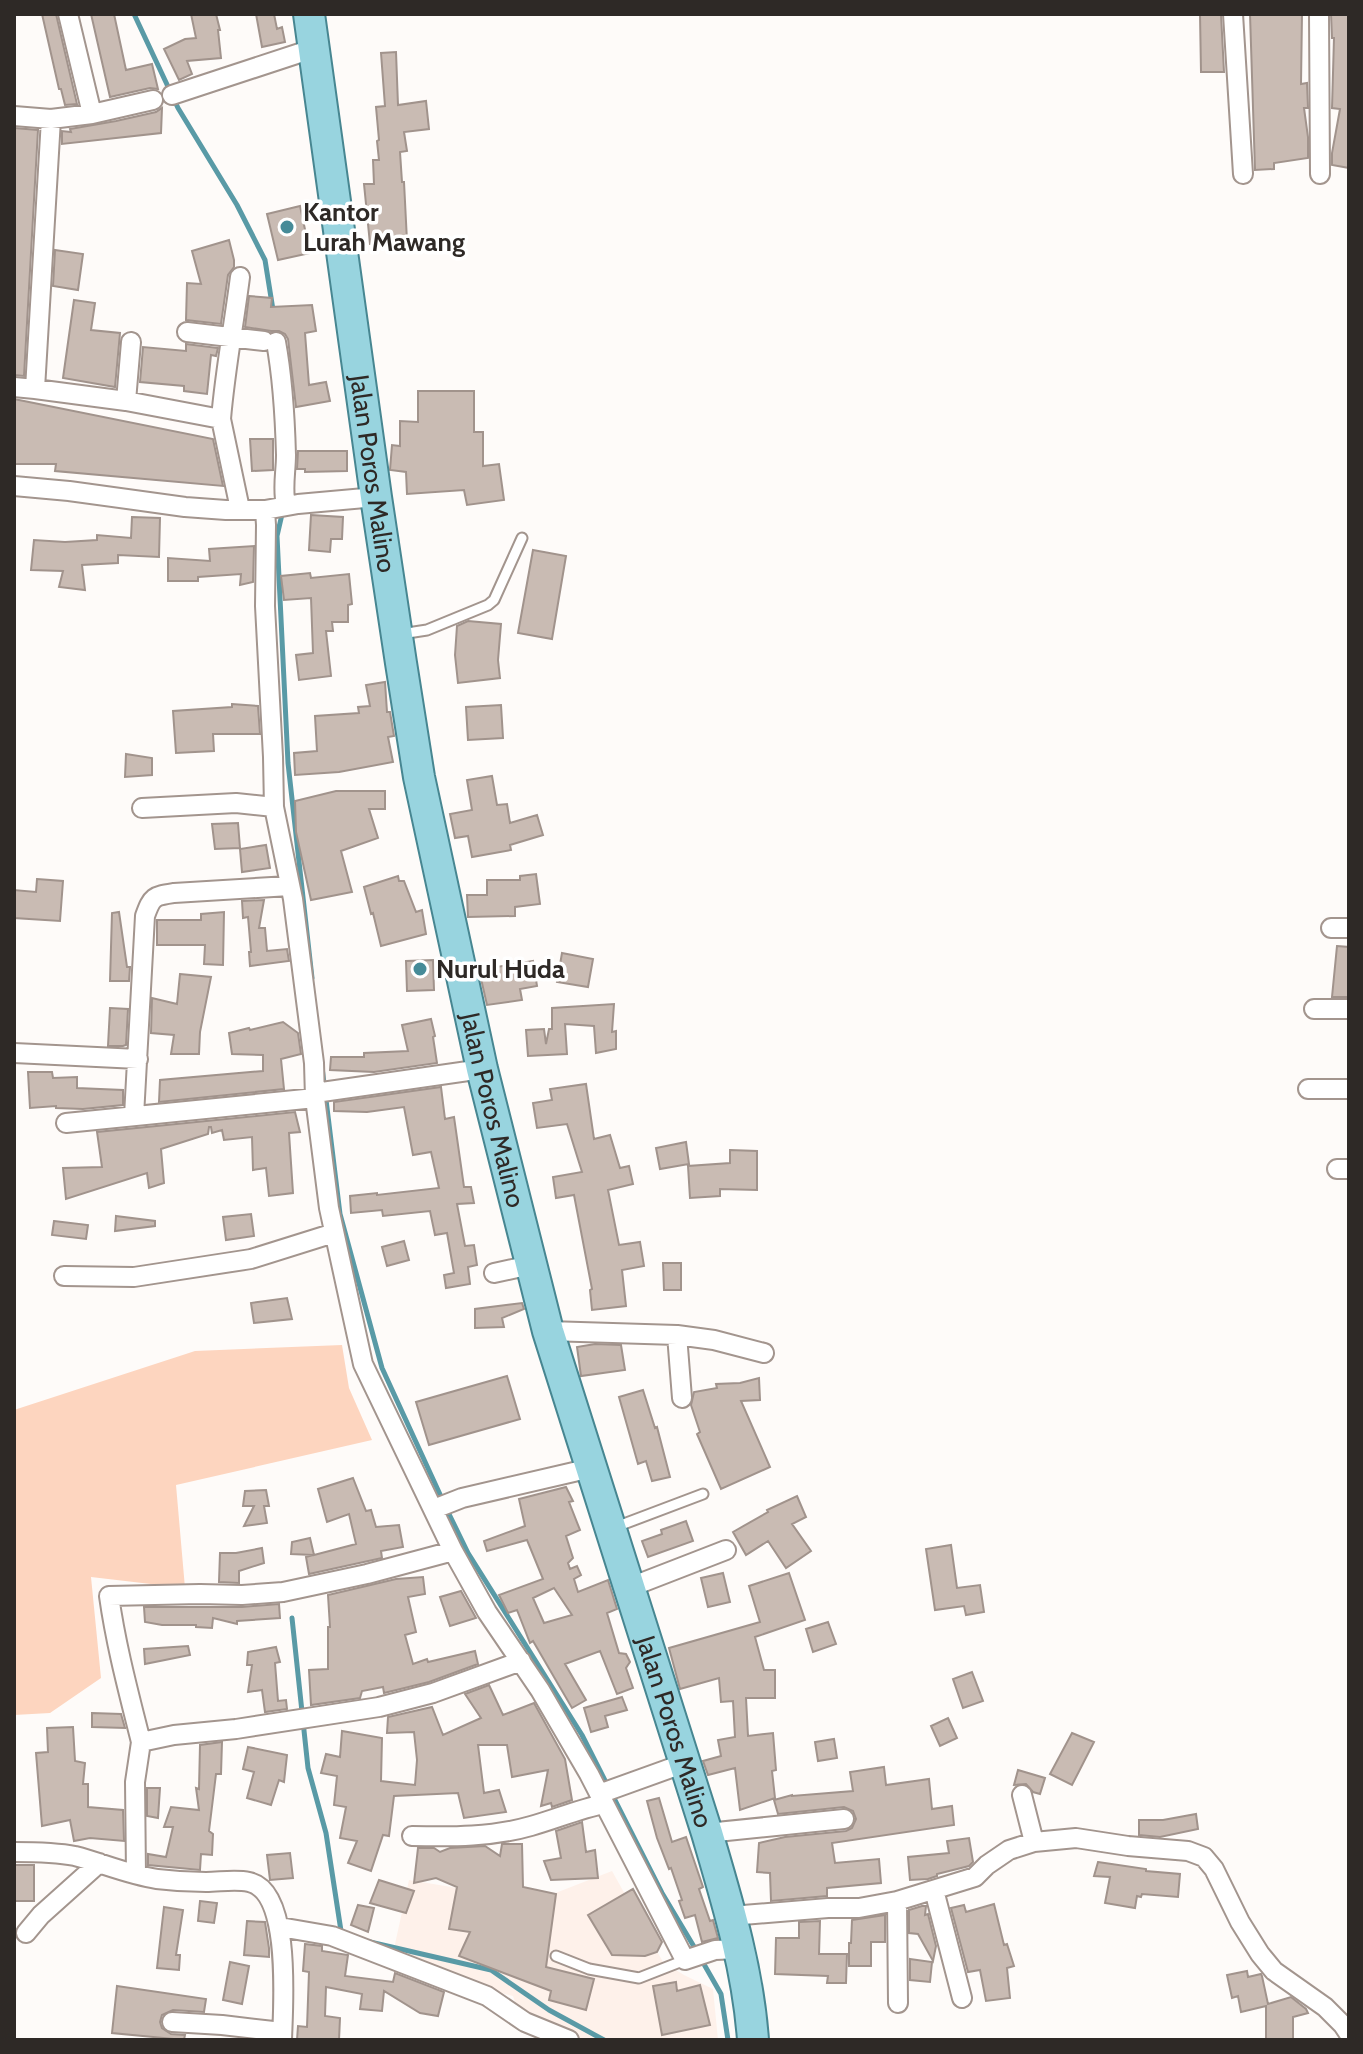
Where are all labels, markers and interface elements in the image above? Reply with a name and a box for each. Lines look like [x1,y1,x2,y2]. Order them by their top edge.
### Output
place label: Kantor Lurah Mawang [303,196,465,258]
marker: Kantor Lurah Mawang [278,218,296,236]
street label: Jalan Poros Malino [343,372,403,575]
place label: Nurul Huda [436,953,565,985]
marker: Nurul Huda [411,960,429,978]
street label: Jalan Poros Malino [454,1009,532,1211]
street label: Jalan Poros Malino [629,1631,720,1832]

